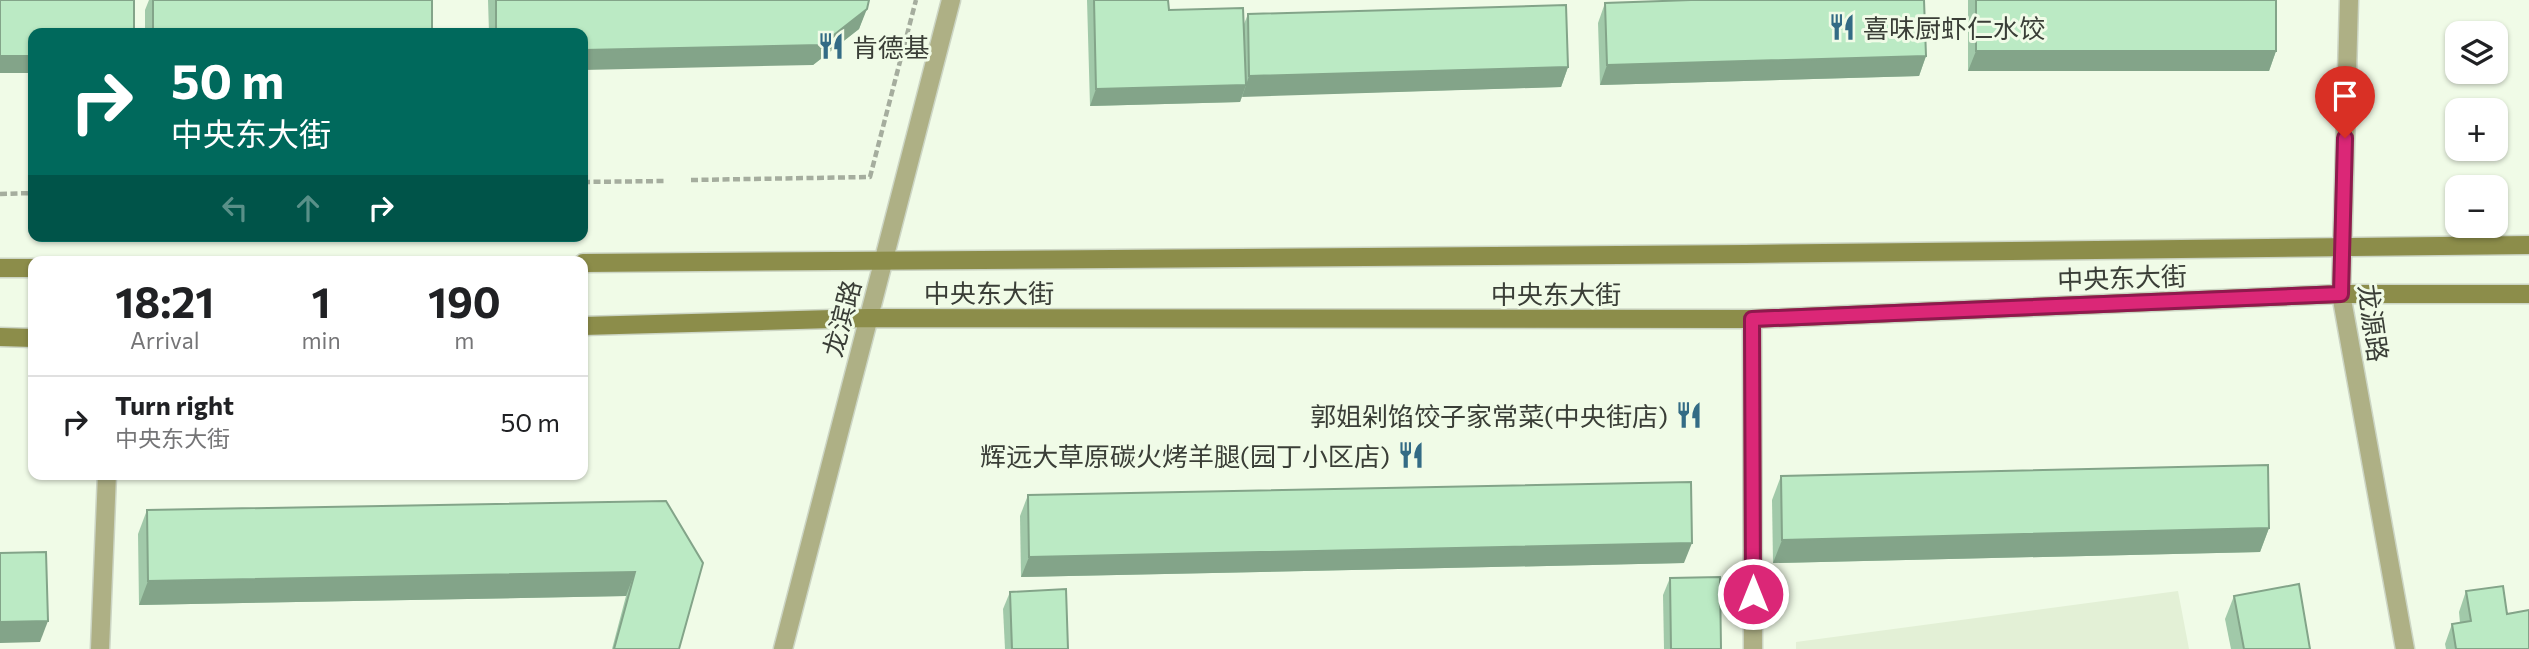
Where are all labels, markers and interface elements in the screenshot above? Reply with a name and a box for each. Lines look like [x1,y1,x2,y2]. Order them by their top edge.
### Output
restaurant icon: 喜味厨虾仁水饺 [1827,12,1857,42]
place label: 喜味厨虾仁水饺 [1863,12,2045,43]
map controls [2445,21,2508,238]
button: layers [2445,21,2508,84]
restaurant icon: 肯德基 [816,31,846,61]
place label: 肯德基 [852,31,930,62]
text: 50 m [171,49,284,109]
icon: right [56,56,147,147]
pin [2315,66,2375,138]
icon: arrive [2326,77,2364,115]
button: + [2445,98,2508,161]
text: 中央东大街 [171,113,331,153]
button: − [2445,175,2508,238]
icon: left [216,189,254,227]
icon: ahead [289,189,327,227]
icon: right [362,189,400,227]
street label: 中央东大街 [2056,259,2188,295]
text: 18:21 [115,275,214,327]
text: 1 [312,275,331,327]
text: 190 [428,275,501,327]
street label: 龙滨路 [816,276,866,360]
street label: 中央东大街 [924,277,1054,308]
street label: 中央东大街 [1491,278,1621,309]
street label: 龙源路 [2353,282,2395,364]
text: Arrival [130,326,200,354]
text: min [302,326,341,354]
text: m [454,326,474,354]
text: Turn right [115,389,234,420]
place label: 郭姐剁馅饺子家常菜(中央街店) [1310,400,1668,431]
restaurant icon: 郭姐剁馅饺子家常菜(中央街店) [1674,400,1704,430]
icon: right [56,403,94,441]
text: 50 m [500,406,560,437]
text: 中央东大街 [115,424,230,452]
place label: 辉远大草原碳火烤羊腿(园丁小区店) [980,440,1390,471]
restaurant icon: 辉远大草原碳火烤羊腿(园丁小区店) [1396,440,1426,470]
position arrow [1716,557,1790,631]

